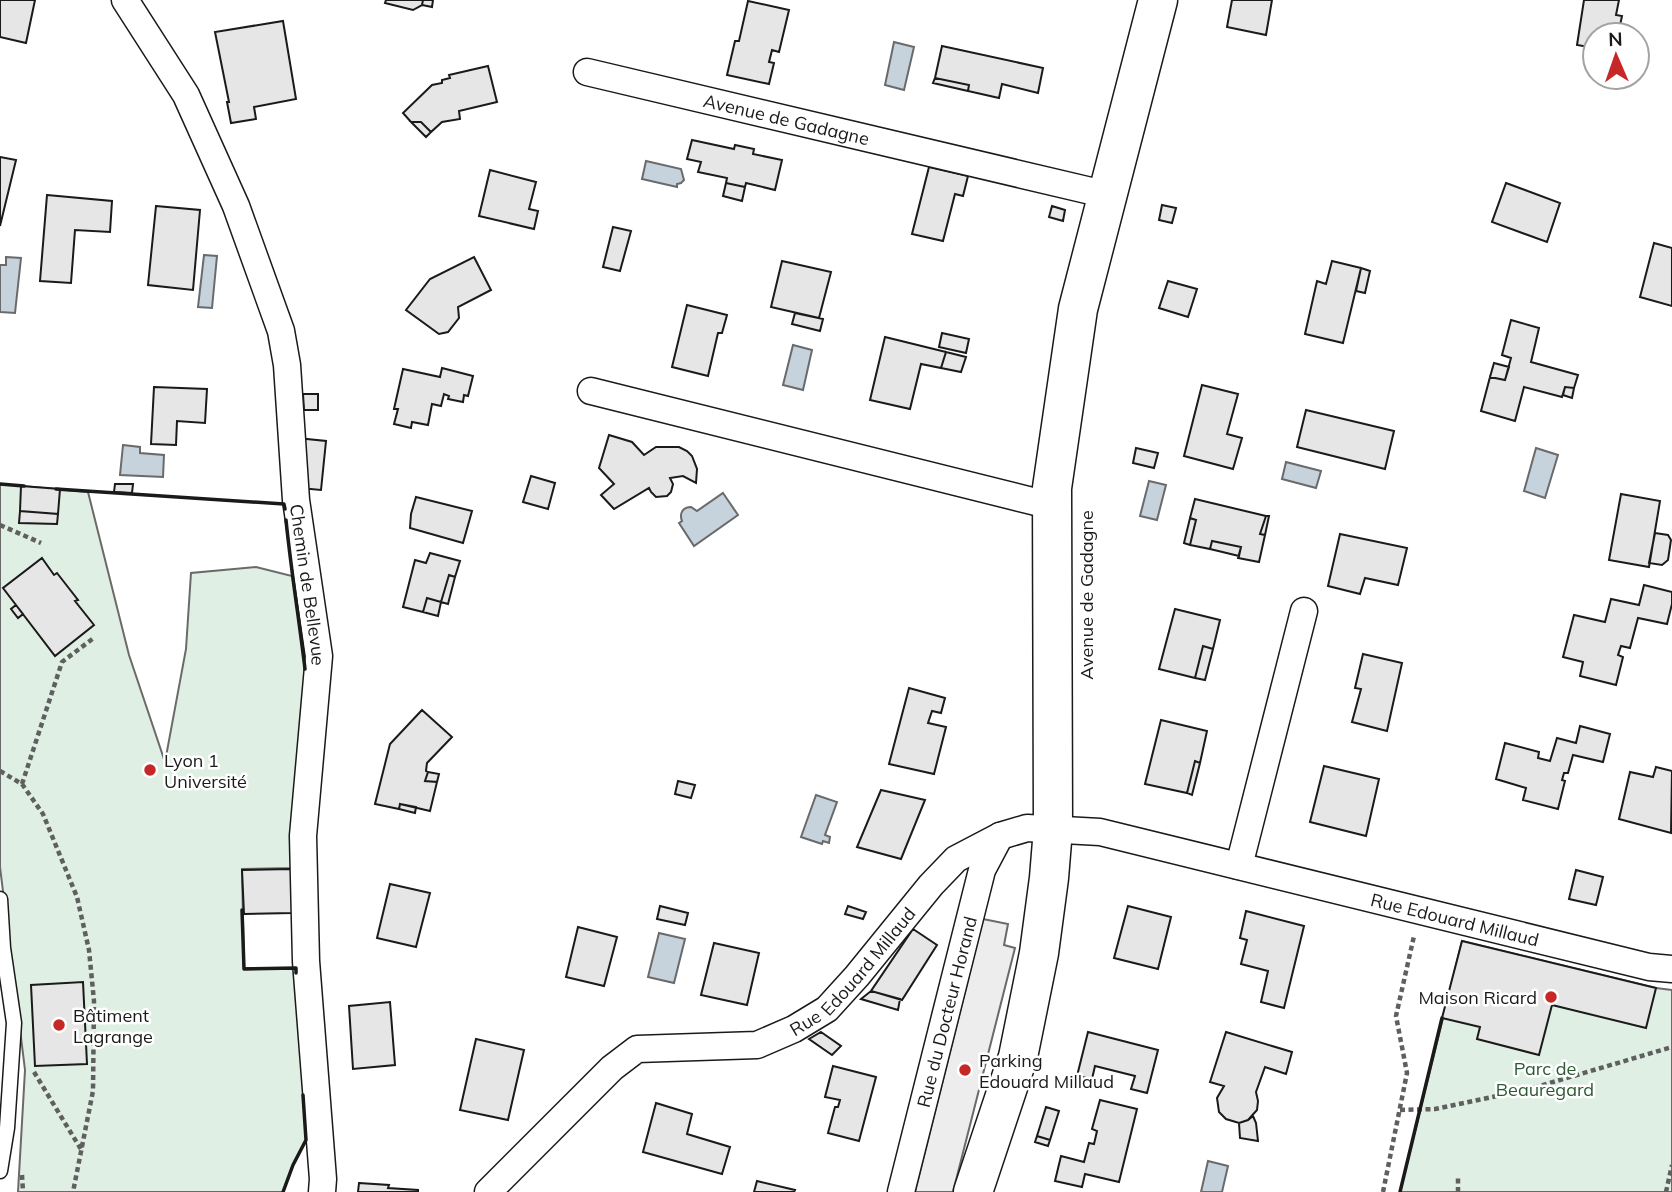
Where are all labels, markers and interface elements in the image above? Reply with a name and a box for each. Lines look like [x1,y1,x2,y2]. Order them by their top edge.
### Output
north arrow [1581,21,1651,91]
text: N [1608,27,1623,51]
street label: Avenue de Gadagne [701,88,872,150]
street label: Chemin de Bellevue [285,502,330,667]
street label: Avenue de Gadagne [1075,510,1098,680]
place label: Lyon 1 Université [164,749,247,793]
marker: Lyon 1 Université [142,762,158,778]
street label: Rue Edouard Millaud [1368,887,1541,951]
street label: Rue Edouard Millaud [785,902,920,1041]
street label: Rue du Docteur Horand [911,914,981,1110]
place label: Maison Ricard [1418,986,1537,1009]
marker: Maison Ricard [1543,989,1559,1005]
place label: Bâtiment Lagrange [73,1004,153,1048]
marker: Bâtiment Lagrange [51,1017,67,1033]
place label: Parking Edouard Millaud [979,1049,1114,1093]
park label: Parc de Beauregard [1496,1057,1594,1101]
marker: Parking Edouard Millaud [957,1062,973,1078]

